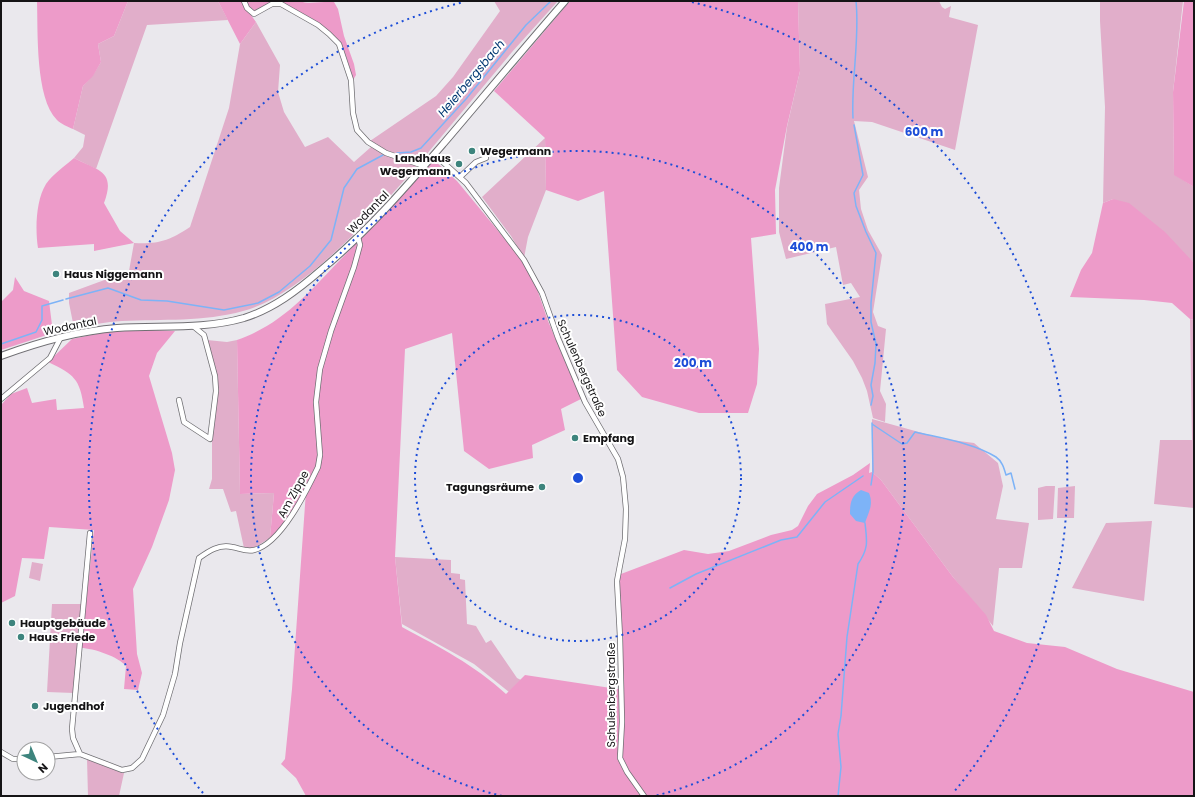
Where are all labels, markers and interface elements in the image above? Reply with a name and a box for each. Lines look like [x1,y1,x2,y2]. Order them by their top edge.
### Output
water label: Heierbergsbach [434,36,508,120]
text: 600 m [905,123,944,140]
place label: Wegermann [480,143,551,159]
marker: Wegermann [467,146,477,156]
place label: Landhaus Wegermann [380,150,451,179]
marker: Landhaus Wegermann [454,159,464,169]
street label: Wodantal [344,187,392,237]
text: 400 m [789,238,829,255]
place label: Haus Niggemann [64,266,163,282]
marker: Haus Niggemann [51,269,61,279]
street label: Wodantal [42,313,98,339]
street label: Schulenbergstraße [553,317,611,419]
text: 200 m [674,354,712,371]
place label: Empfang [583,430,634,446]
marker: Empfang [570,433,580,443]
street label: Am Zippe [273,467,313,521]
centre of rings [571,471,585,485]
place label: Tagungsräume [446,479,534,495]
marker: Tagungsräume [537,482,547,492]
place label: Hauptgebäude [20,615,106,631]
marker: Hauptgebäude [7,618,17,628]
place label: Haus Friede [29,629,96,645]
marker: Haus Friede [16,632,26,642]
street label: Schulenbergstraße [603,642,619,748]
place label: Jugendhof [43,698,104,714]
marker: Jugendhof [30,701,40,711]
north arrow [16,741,56,781]
text: N [34,760,51,777]

